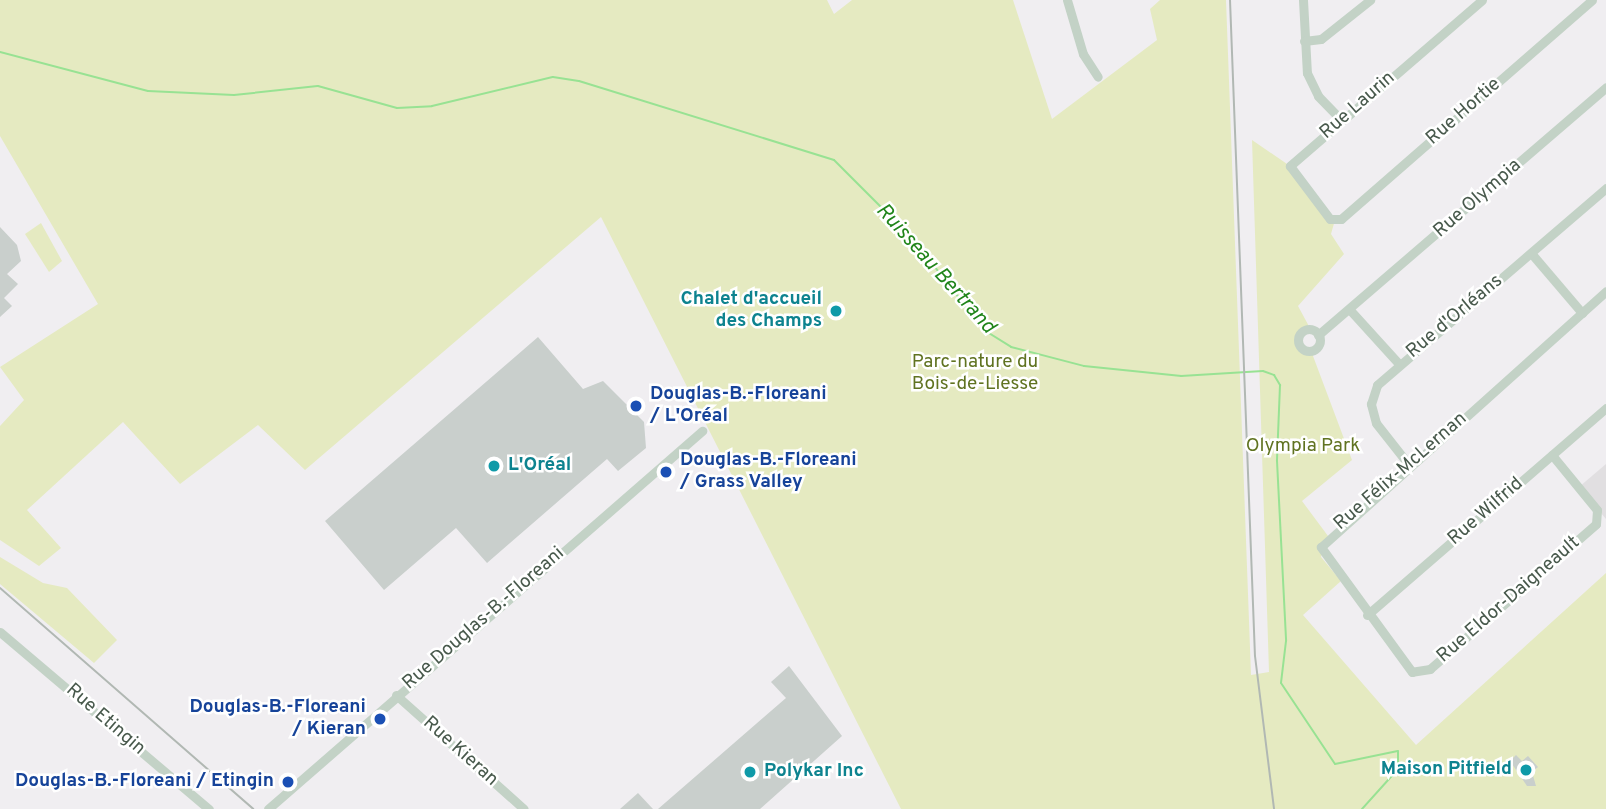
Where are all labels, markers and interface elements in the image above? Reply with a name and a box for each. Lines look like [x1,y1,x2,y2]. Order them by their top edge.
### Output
street label: Rue Laurin [1316,67,1400,145]
street label: Rue Hortie [1422,74,1506,150]
street label: Rue Olympia [1430,155,1526,243]
water label: Ruisseau Bertrand [870,199,1000,339]
street label: Rue d'Orléans [1402,270,1508,364]
place label: Chalet d'accueil des Champs [681,289,822,333]
marker: Chalet d'accueil des Champs [828,303,844,319]
park label: Parc-nature du Bois-de-Liesse [912,352,1038,396]
place label: Douglas-B.-Floreani / L'Oréal [650,384,827,428]
marker: Douglas-B.-Floreani / L'Oréal [628,398,644,414]
street label: Rue Félix-McLernan [1330,408,1472,536]
park label: Olympia Park [1246,436,1360,458]
place label: Douglas-B.-Floreani / Grass Valley [680,450,857,494]
place label: L'Oréal [508,455,571,477]
marker: L'Oréal [486,458,502,474]
marker: Douglas-B.-Floreani / Grass Valley [658,464,674,480]
street label: Rue Wilfrid [1444,473,1528,551]
street label: Rue Eldor-Daigneault [1433,532,1585,668]
street label: Rue Douglas-B.-Floreani [399,543,569,695]
street label: Rue Etingin [61,679,149,761]
place label: Douglas-B.-Floreani / Kieran [189,697,366,741]
marker: Douglas-B.-Floreani / Kieran [372,711,388,727]
street label: Rue Kieran [418,712,502,792]
place label: Maison Pitfield [1381,759,1512,781]
place label: Polykar Inc [764,761,864,783]
marker: Maison Pitfield [1518,762,1534,778]
marker: Polykar Inc [742,764,758,780]
place label: Douglas-B.-Floreani / Etingin [15,771,274,793]
marker: Douglas-B.-Floreani / Etingin [280,774,296,790]

